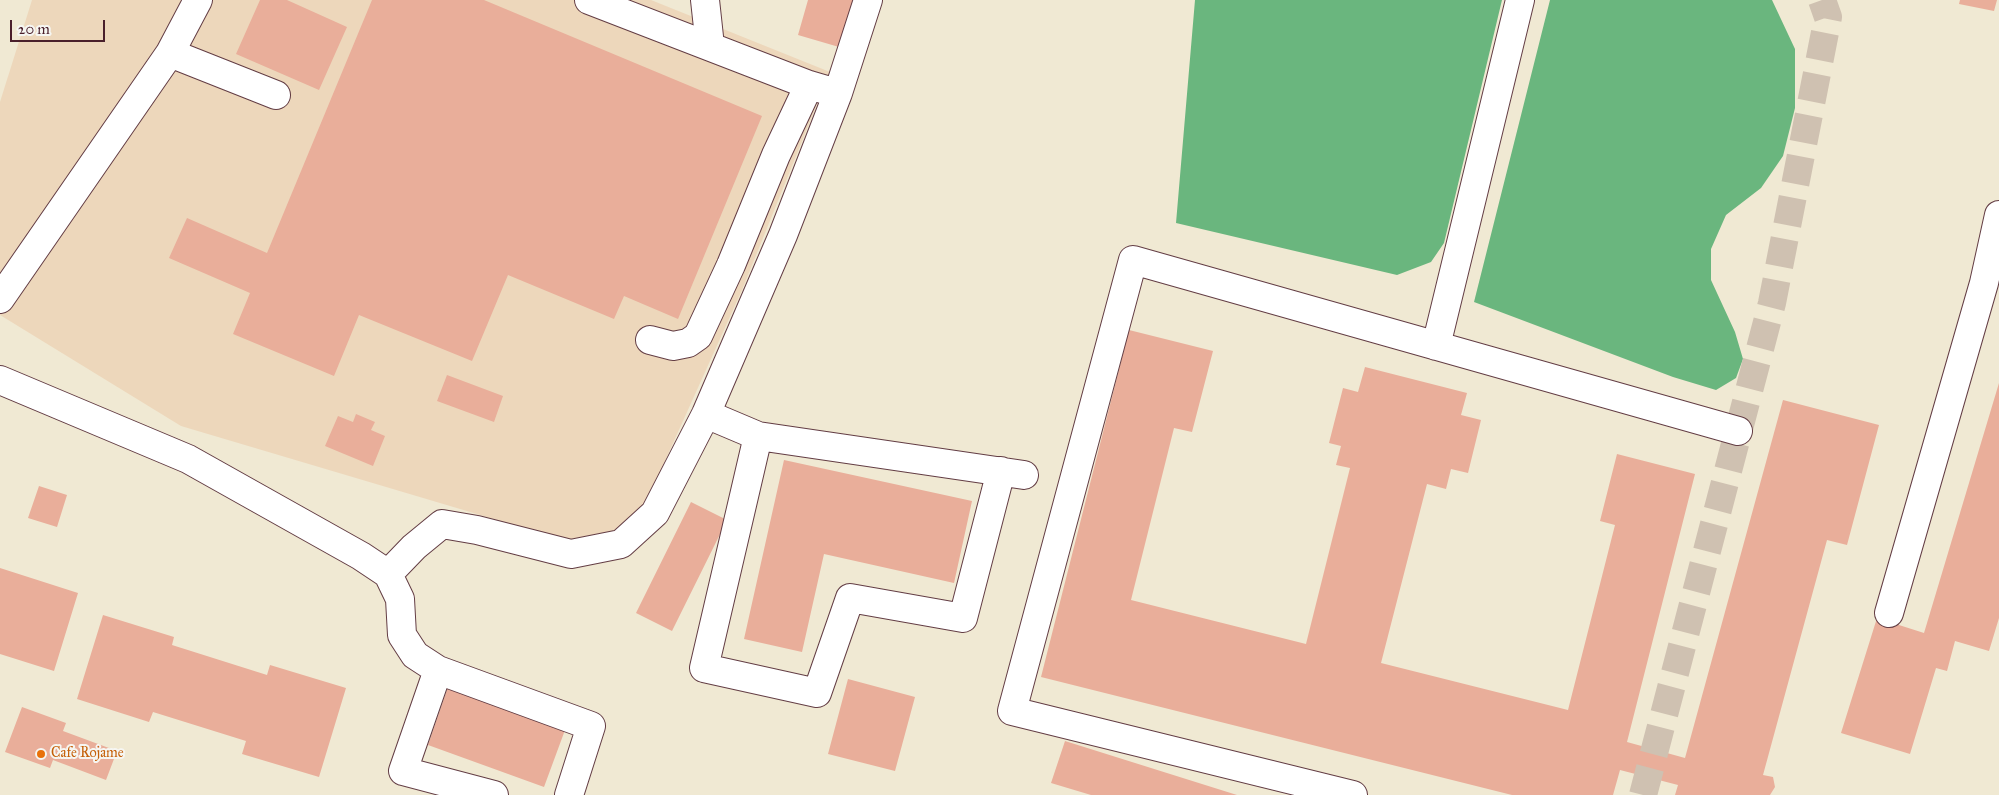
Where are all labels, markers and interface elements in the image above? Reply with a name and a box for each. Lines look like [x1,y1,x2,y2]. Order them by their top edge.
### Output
scale bar [12,10,108,42]
text: 20 m [18,20,50,38]
place label: Cafe Rojame [51,746,124,762]
marker: Cafe Rojame [35,748,47,760]

